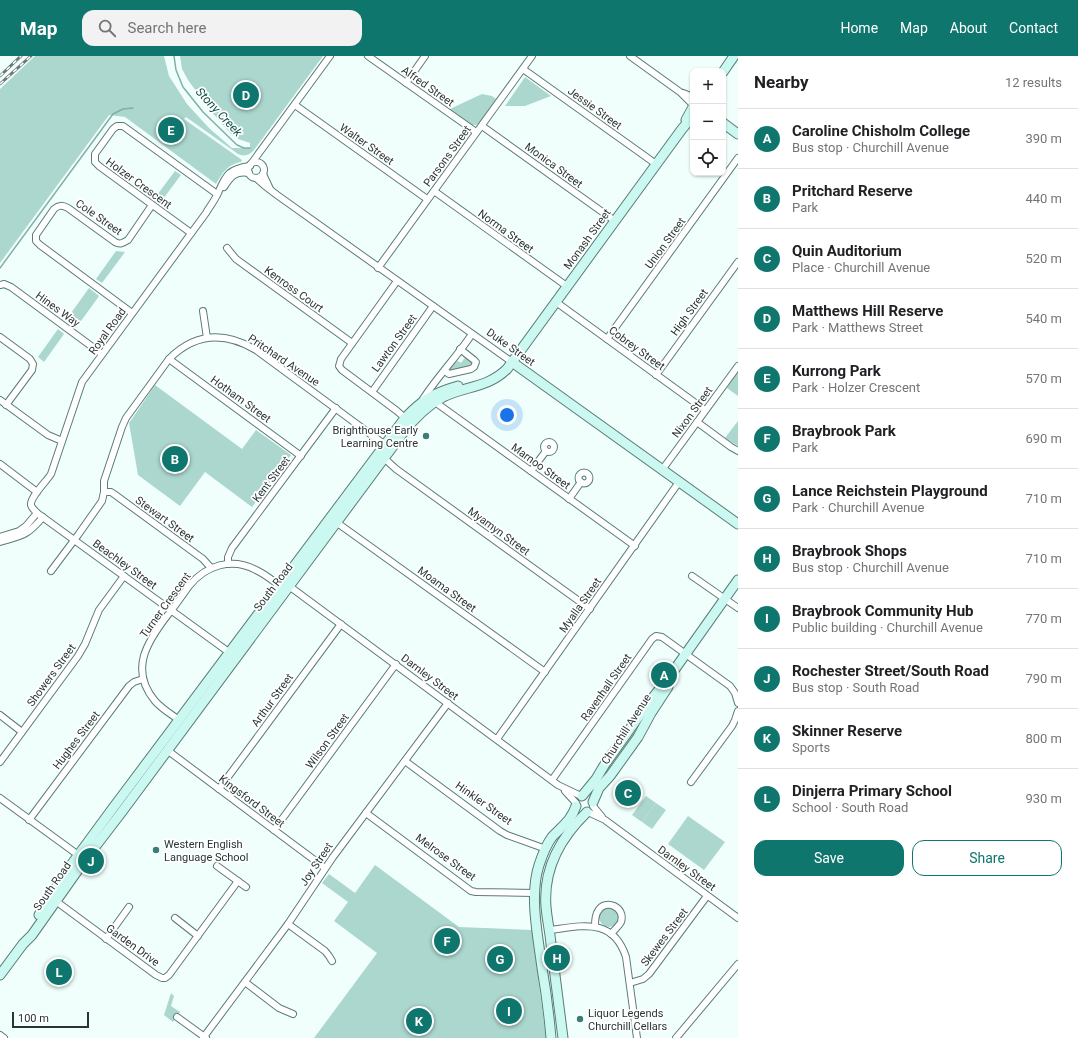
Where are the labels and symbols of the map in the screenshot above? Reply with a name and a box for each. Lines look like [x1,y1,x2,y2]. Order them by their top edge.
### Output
street label: Alfred Street [399,64,457,109]
pin: D [233,80,259,110]
street label: Jessie Street [565,84,625,133]
water label: Stony Creek [193,85,246,140]
pin: E [158,115,184,145]
street label: Walter Street [337,121,397,168]
street label: Parsons Street [421,123,474,189]
street label: Monica Street [522,140,585,191]
street label: Holzer Crescent [103,155,174,212]
street label: Cole Street [73,197,125,238]
street label: Monash Street [561,206,614,272]
street label: Norma Street [475,207,536,256]
street label: Union Street [643,215,689,271]
street label: Kenross Court [262,264,326,315]
street label: High Street [668,286,711,338]
street label: Hines Way [33,289,83,330]
street label: Royal Road [86,305,129,357]
street label: Lawton Street [369,312,420,375]
street label: Cobrey Street [606,324,668,373]
street label: Duke Street [484,326,538,369]
street label: Pritchard Avenue [246,332,322,389]
street label: Hotham Street [208,373,274,426]
street label: Nixon Street [670,384,716,440]
your location [497,405,517,425]
place label: Brighthouse Early Learning Centre [332,424,419,450]
marker: Brighthouse Early Learning Centre [421,431,431,441]
street label: Marnoo Street [509,441,573,492]
pin: B [162,444,188,474]
street label: Kent Street [250,454,293,505]
street label: Stewart Street [133,494,197,545]
street label: Myamyn Street [465,505,533,558]
street label: Beachley Street [90,537,160,592]
street label: South Road [251,561,296,614]
street label: Moama Street [415,564,479,615]
street label: Turner Crescent [137,570,194,641]
street label: Myalla Street [557,575,604,635]
street label: Showers Street [24,641,79,709]
street label: Ravenhall Street [578,651,635,723]
street label: Darnley Street [398,652,461,703]
pin: A [651,660,677,690]
street label: Arthur Street [249,671,296,729]
street label: Churchill Avenue [599,691,654,767]
street label: Hughes Street [50,708,103,772]
street label: Wilson Street [303,711,352,771]
street label: Kingsford Street [216,772,288,831]
pin: C [615,778,641,808]
street label: Hinkler Street [453,779,515,828]
street label: Melrose Street [413,831,479,884]
place label: Western English Language School [164,838,249,864]
street label: Joy Street [297,840,336,888]
street label: Darnley Street [655,843,719,894]
marker: Western English Language School [151,845,161,855]
pin: J [78,846,104,876]
street label: South Road [31,859,74,913]
street label: Skewes Street [638,905,691,969]
street label: Garden Drive [104,922,162,969]
pin: F [434,926,460,956]
pin: H [544,943,570,973]
pin: G [487,944,513,974]
pin: L [46,957,72,987]
pin: I [496,996,522,1026]
pin: K [406,1006,432,1036]
place label: Liquor Legends Churchill Cellars [588,1007,668,1033]
scale bar [12,1010,89,1029]
marker: Liquor Legends Churchill Cellars [575,1014,585,1024]

